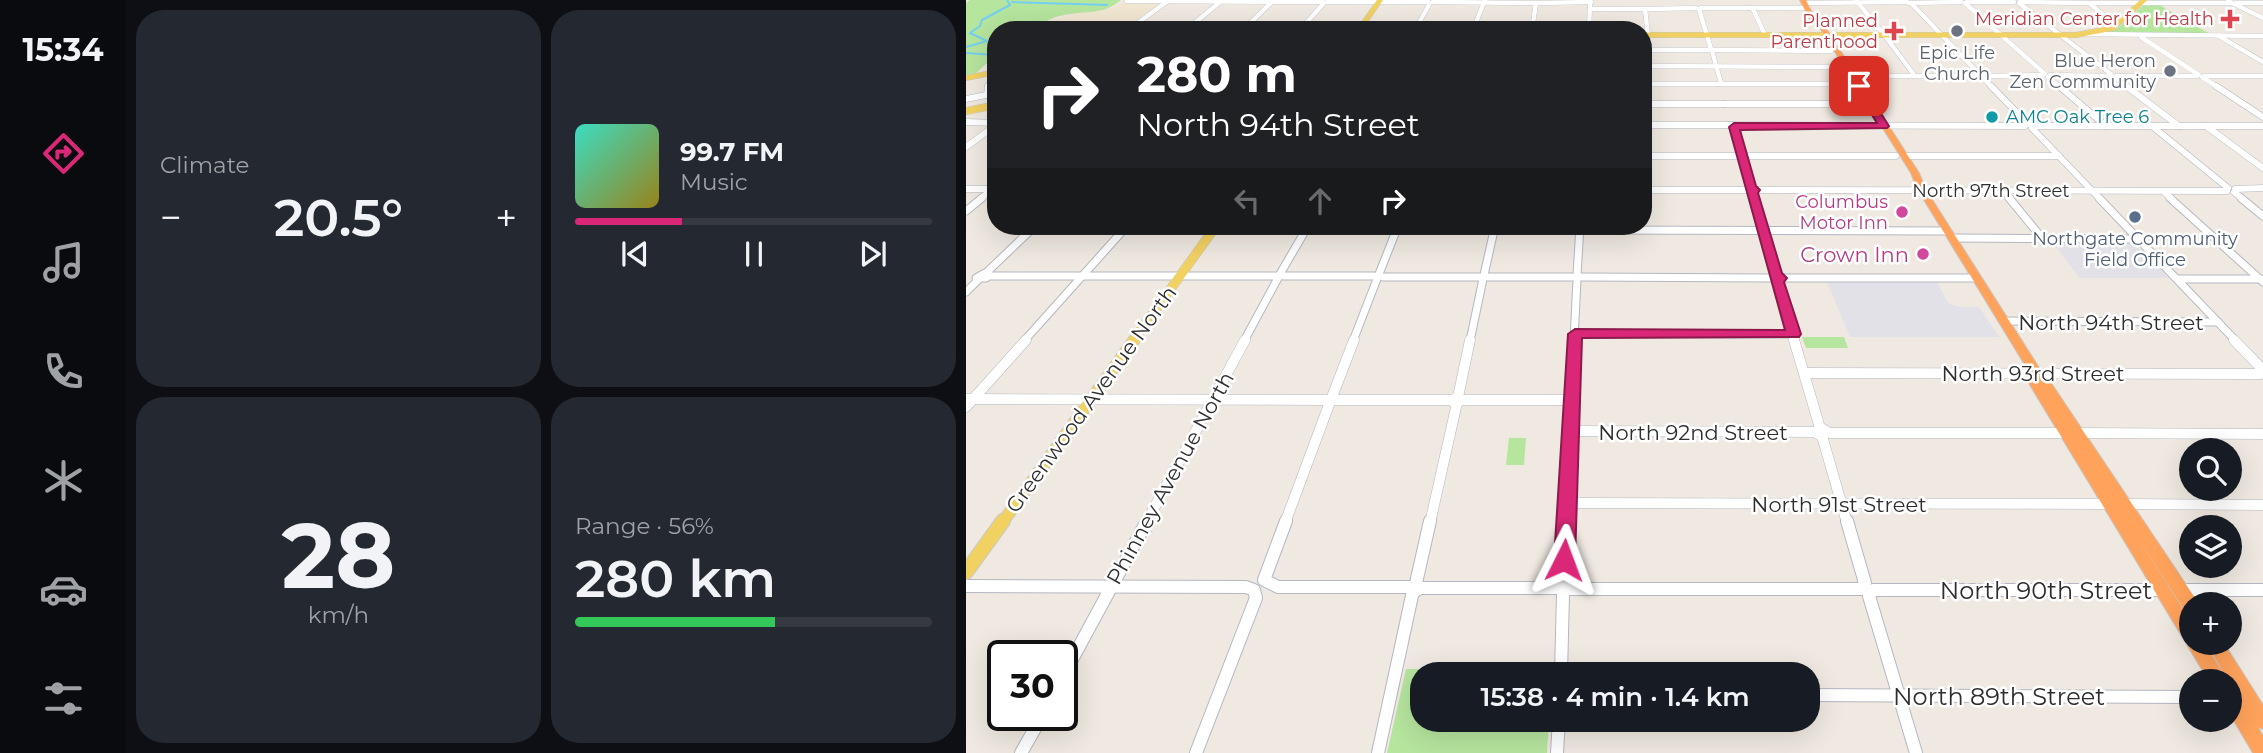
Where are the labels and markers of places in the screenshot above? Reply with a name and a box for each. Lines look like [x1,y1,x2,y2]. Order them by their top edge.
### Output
place label: Meridian Center for Health [1975,8,2214,30]
marker: Meridian Center for Health [2220,9,2240,29]
place label: Planned Parenthood [1770,10,1878,53]
marker: Planned Parenthood [1884,21,1904,41]
marker: Epic Life Church [1949,23,1965,39]
place label: Epic Life Church [1919,42,1995,85]
place label: Blue Heron Zen Community [2010,50,2156,93]
pin [1829,56,1889,116]
marker: Blue Heron Zen Community [2162,63,2178,79]
place label: AMC Oak Tree 6 [2006,106,2149,128]
marker: AMC Oak Tree 6 [1984,109,2000,125]
place label: Columbus Motor Inn [1795,191,1888,234]
marker: Columbus Motor Inn [1894,204,1910,220]
marker: Northgate Community Field Office [2127,209,2143,225]
place label: Northgate Community Field Office [2032,228,2238,271]
place label: Crown Inn [1800,242,1909,267]
marker: Crown Inn [1915,246,1931,262]

